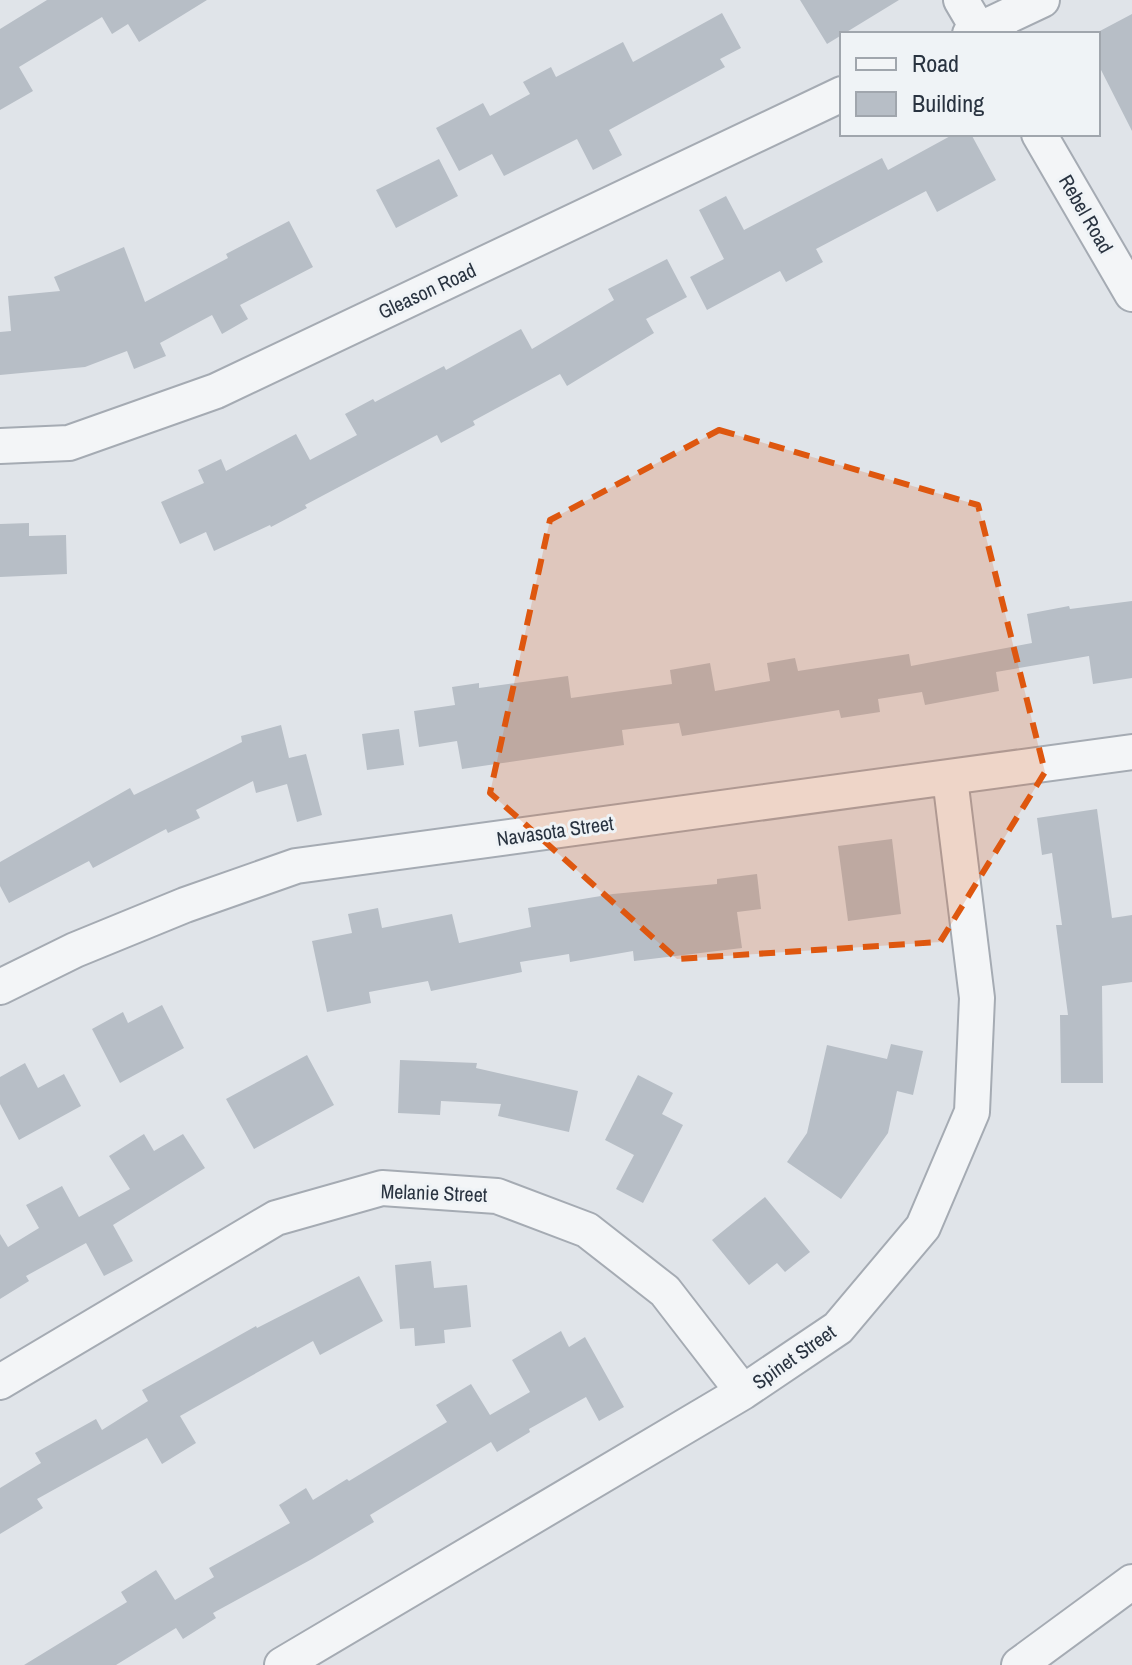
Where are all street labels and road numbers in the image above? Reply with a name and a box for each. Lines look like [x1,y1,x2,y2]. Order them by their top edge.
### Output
street label: Rebel Road [1053,169,1120,258]
street label: Gleason Road [374,256,480,325]
street label: Navasota Street [495,809,615,852]
street label: Melanie Street [380,1177,488,1208]
street label: Spinet Street [747,1318,841,1395]

